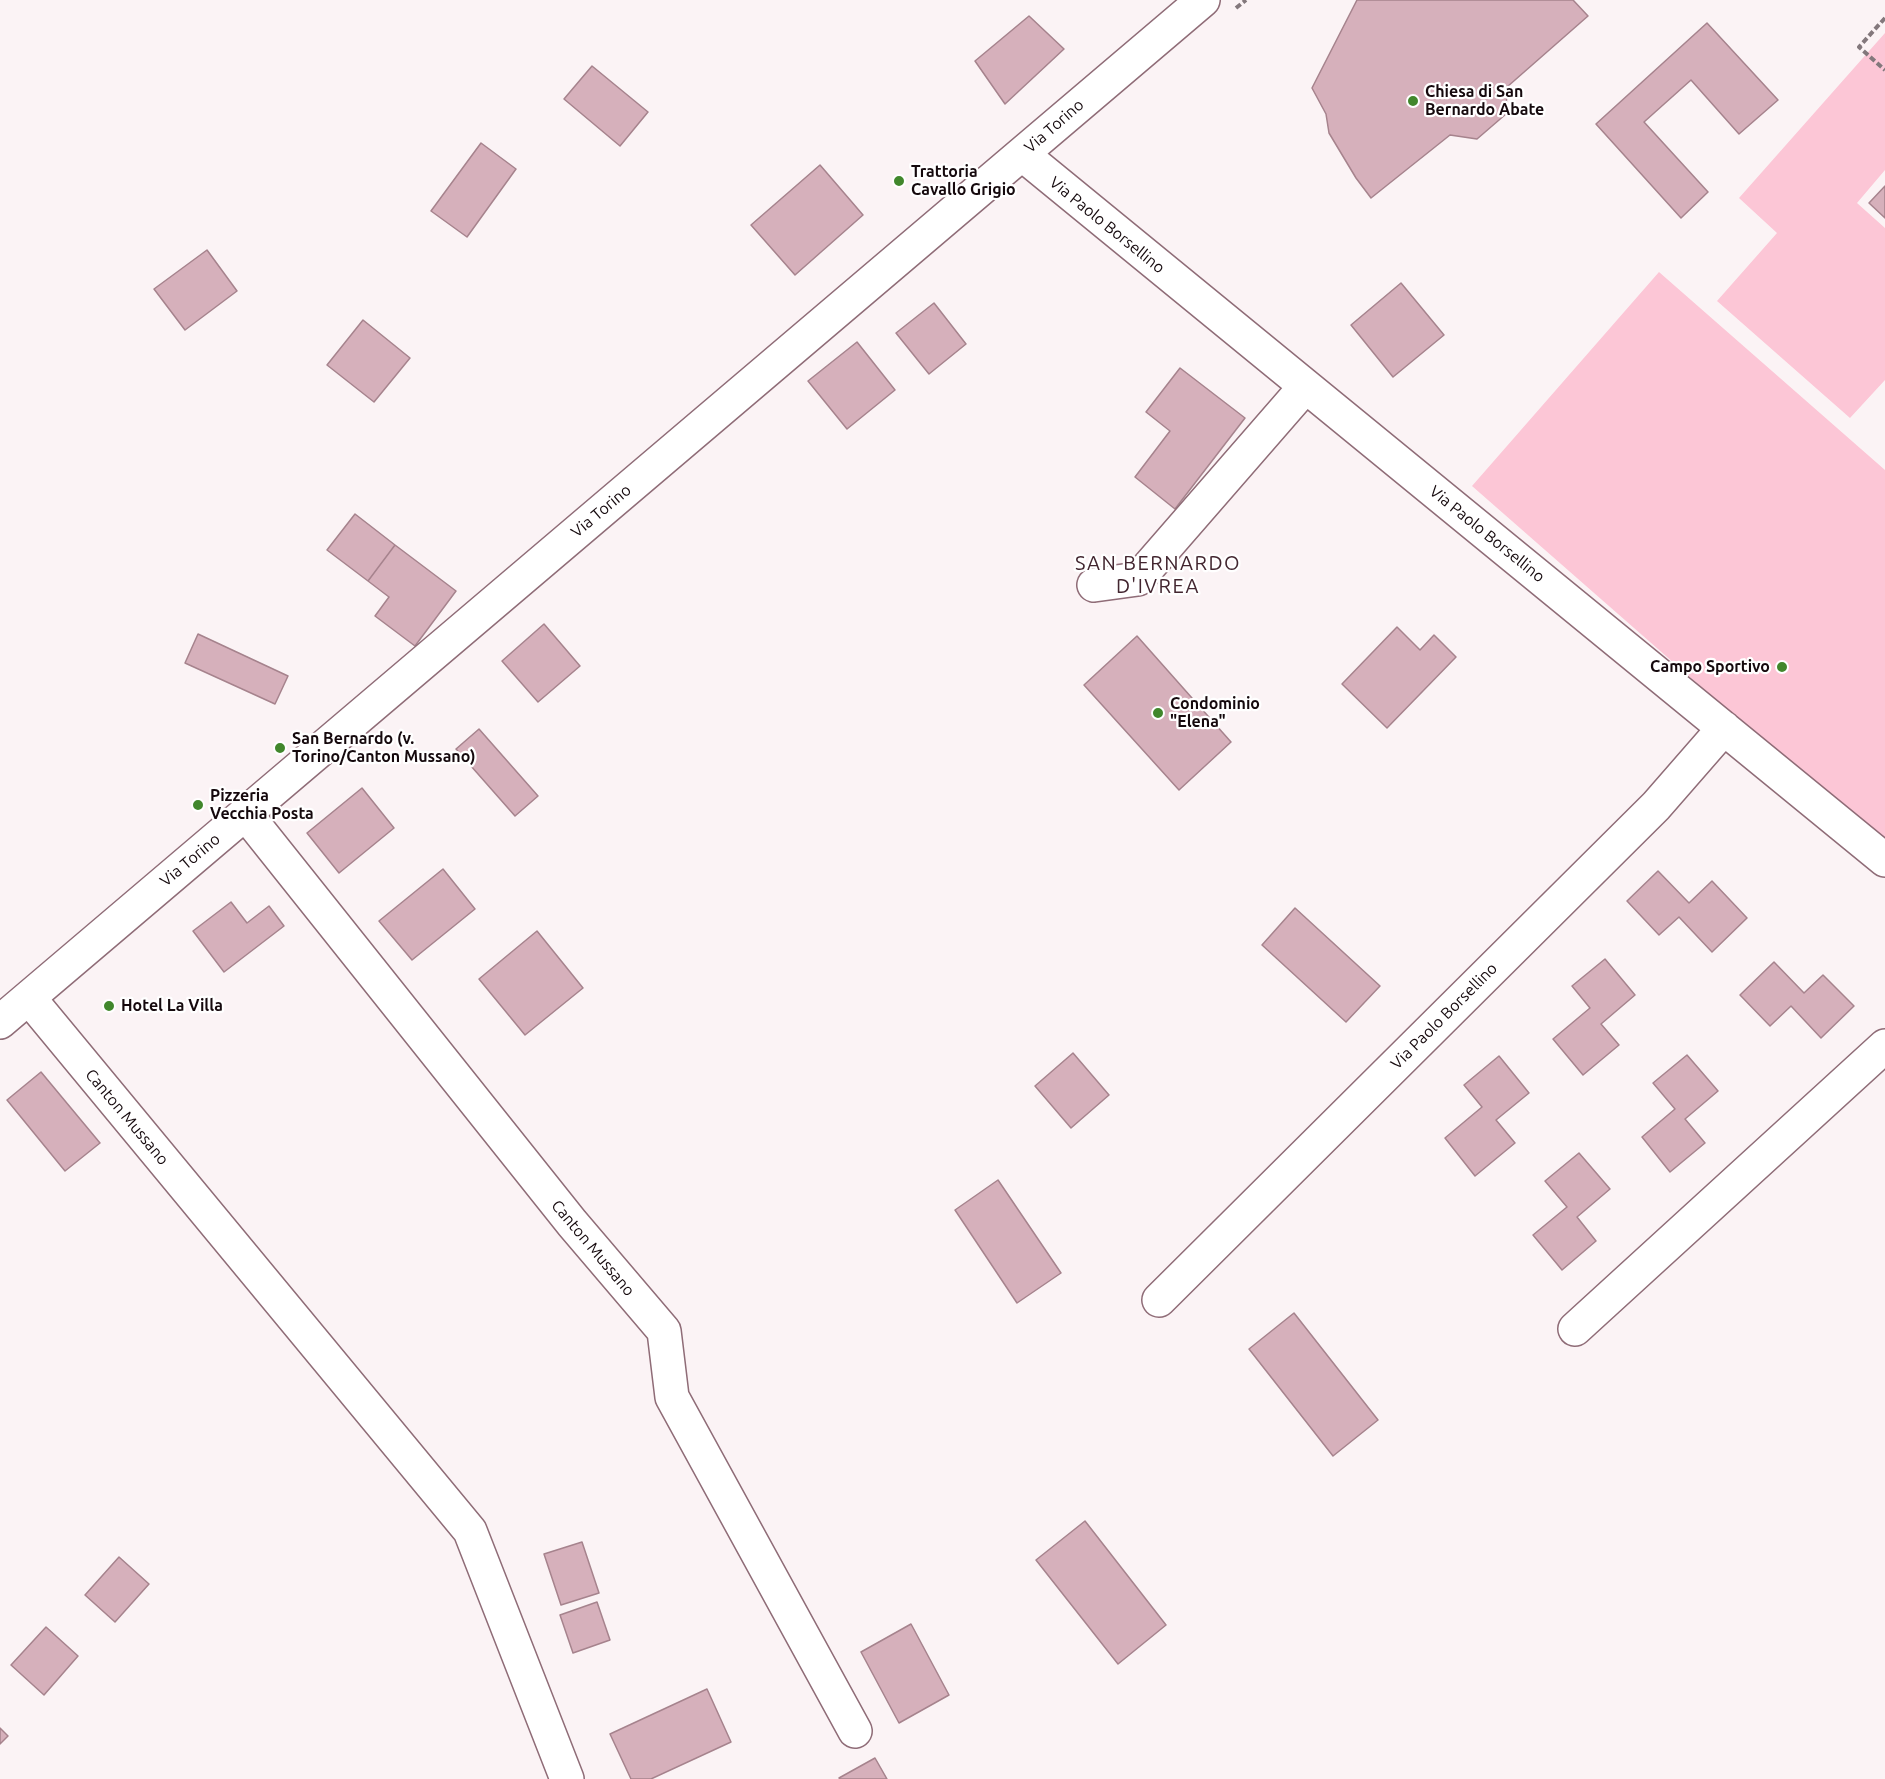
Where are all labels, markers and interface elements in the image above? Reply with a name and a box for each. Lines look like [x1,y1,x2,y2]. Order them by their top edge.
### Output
place label: Chiesa di San Bernardo Abate [1425,82,1544,120]
marker: Chiesa di San Bernardo Abate [1406,94,1420,108]
street label: Via Torino [1020,95,1088,157]
place label: Trattoria Cavallo Grigio [911,162,1016,200]
street label: Via Paolo Borsellino [1045,173,1169,277]
marker: Trattoria Cavallo Grigio [892,174,906,188]
street label: Via Torino [567,480,635,542]
street label: Via Paolo Borsellino [1425,482,1549,586]
district label: SAN BERNARDO D'IVREA [1075,551,1241,598]
place label: Campo Sportivo [1650,657,1770,677]
marker: Campo Sportivo [1775,660,1789,674]
place label: Condominio "Elena" [1170,694,1260,732]
marker: Condominio "Elena" [1151,706,1165,720]
place label: San Bernardo (v. Torino/Canton Mussano) [292,729,476,767]
marker: San Bernardo (v. Torino/Canton Mussano) [273,741,287,755]
place label: Pizzeria Vecchia Posta [210,786,314,824]
marker: Pizzeria Vecchia Posta [191,798,205,812]
street label: Via Torino [156,829,224,891]
street label: Via Paolo Borsellino [1387,959,1501,1073]
place label: Hotel La Villa [121,996,223,1016]
marker: Hotel La Villa [102,999,116,1013]
street label: Canton Mussano [81,1065,173,1169]
street label: Canton Mussano [547,1196,639,1300]

